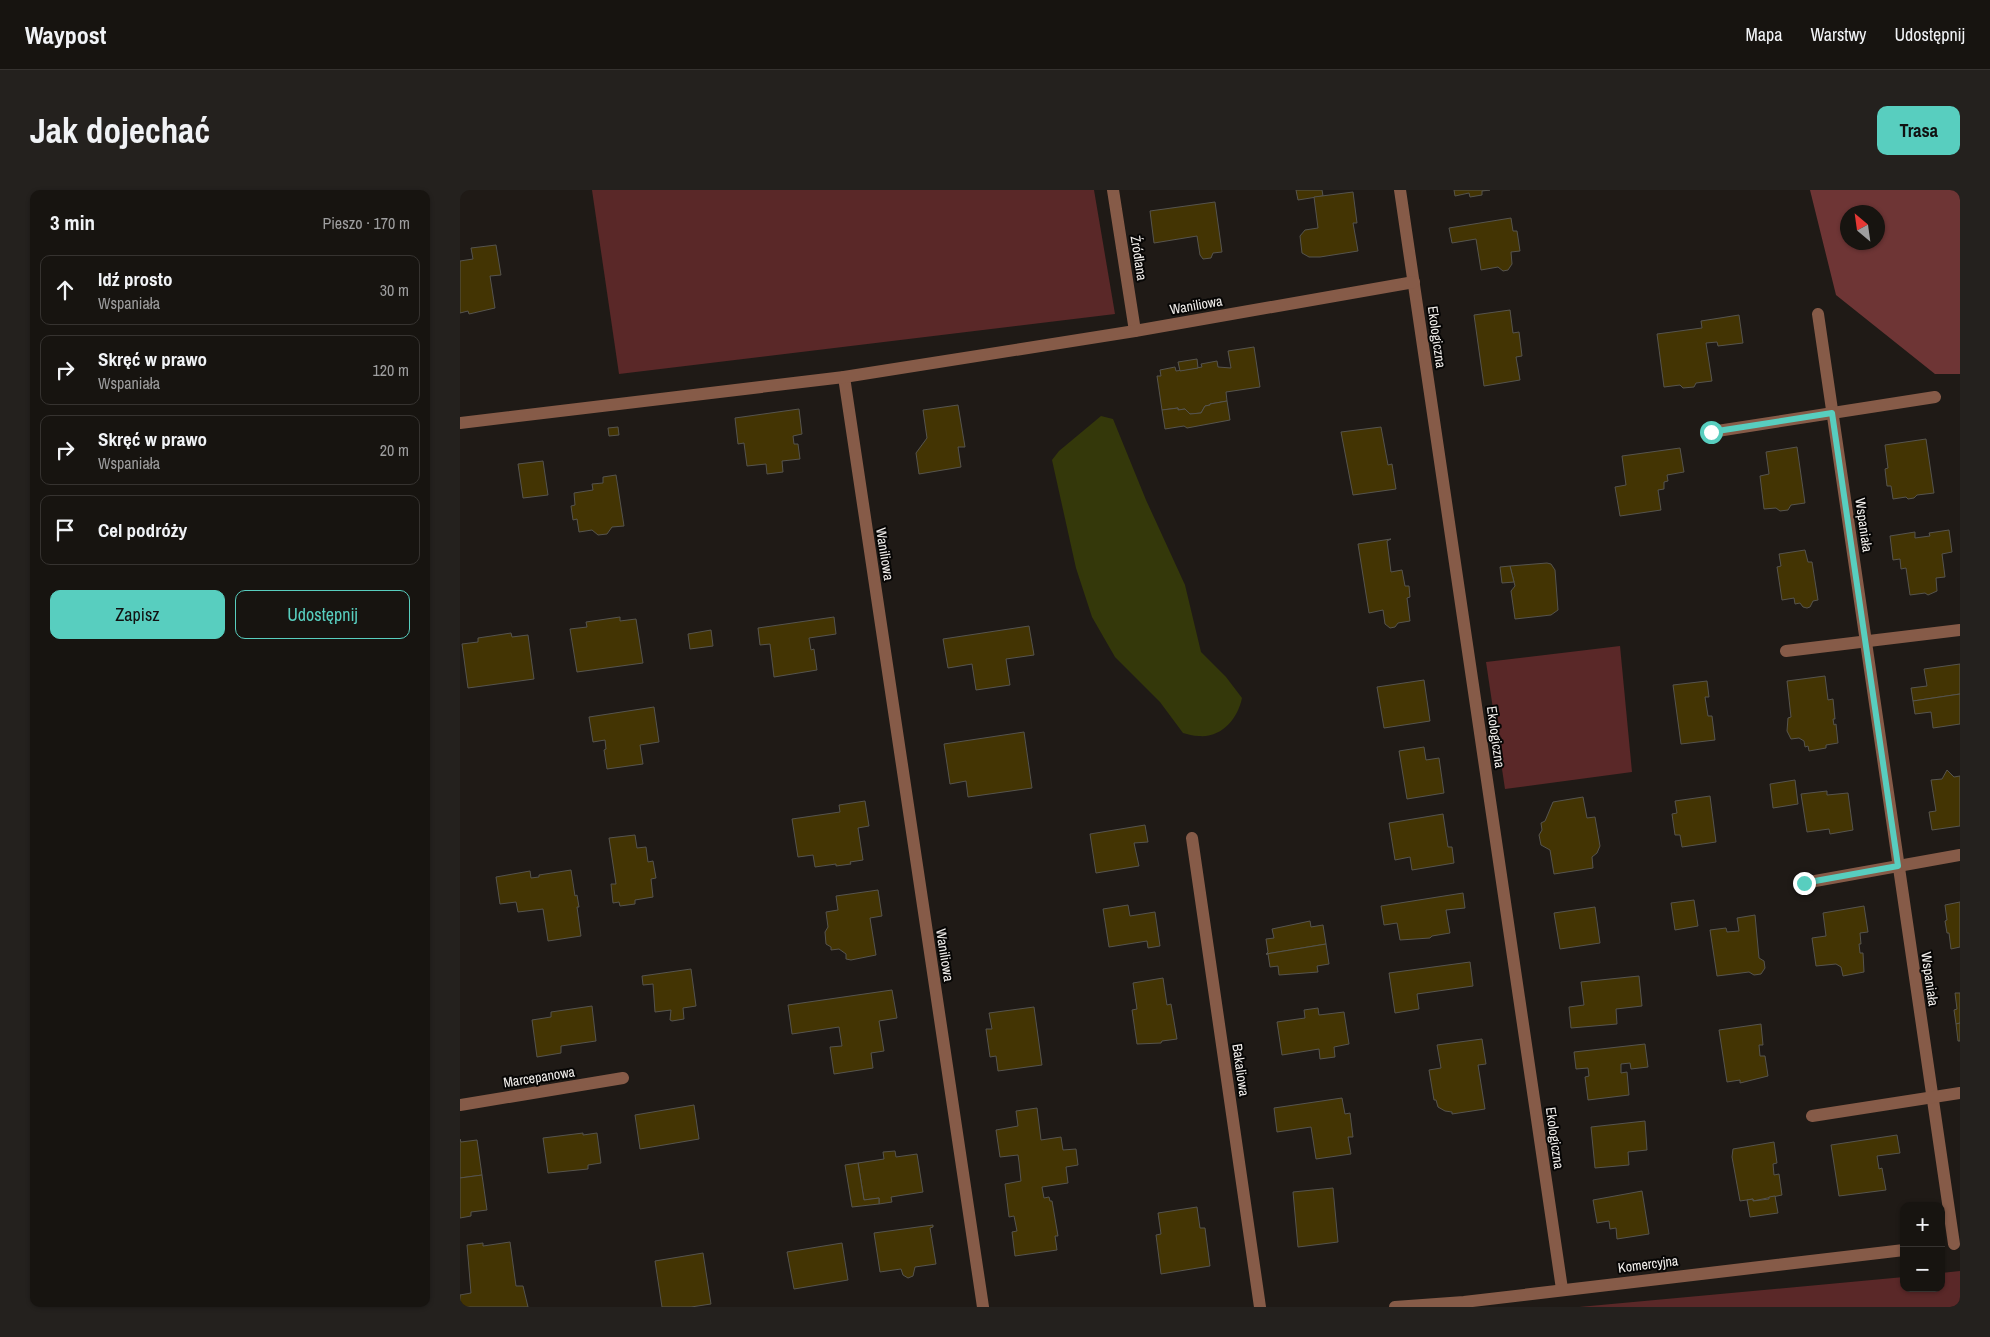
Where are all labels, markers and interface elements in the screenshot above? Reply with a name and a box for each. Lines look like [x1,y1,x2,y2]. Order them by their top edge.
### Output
text: Waypost [25,19,106,51]
text: Mapa [1745,22,1782,47]
text: Warstwy [1810,22,1866,47]
text: Udostępnij [1894,22,1965,47]
button: Trasa [1877,106,1960,155]
text: Jak dojechać [30,107,210,154]
north arrow [1840,205,1885,250]
text: 3 min [50,208,95,237]
text: Pieszo · 170 m [322,212,410,234]
street label: Źródlana [1127,234,1152,282]
text: Idź prosto [98,266,172,292]
icon: ahead [51,276,79,304]
text: 30 m [380,279,409,301]
street label: Waniliowa [1168,291,1224,318]
text: Wspaniała [98,292,160,314]
street label: Ekologiczna [1424,305,1450,370]
text: Skręć w prawo [98,346,207,372]
icon: right [51,356,79,384]
text: 120 m [373,359,409,381]
text: Wspaniała [98,372,160,394]
route start [1700,421,1723,444]
text: Skręć w prawo [98,426,207,452]
icon: right [51,436,79,464]
text: 20 m [380,439,409,461]
text: Wspaniała [98,452,160,474]
street label: Wspaniała [1851,497,1877,554]
icon: arrive [51,516,79,544]
text: Cel podróży [98,517,187,543]
street label: Waniliowa [872,526,898,582]
button: Zapisz [50,590,225,639]
button: Udostępnij [235,590,410,639]
street label: Ekologiczna [1483,705,1509,770]
route end [1793,872,1816,895]
street label: Waniliowa [932,927,958,983]
street label: Wspaniała [1917,951,1943,1008]
street label: Bakaliowa [1228,1043,1254,1098]
street label: Marcepanowa [502,1062,577,1092]
street label: Ekologiczna [1542,1106,1568,1171]
map controls [1900,1202,1945,1292]
button: + [1900,1202,1945,1247]
button: − [1900,1247,1945,1292]
street label: Komercyjna [1617,1251,1680,1277]

